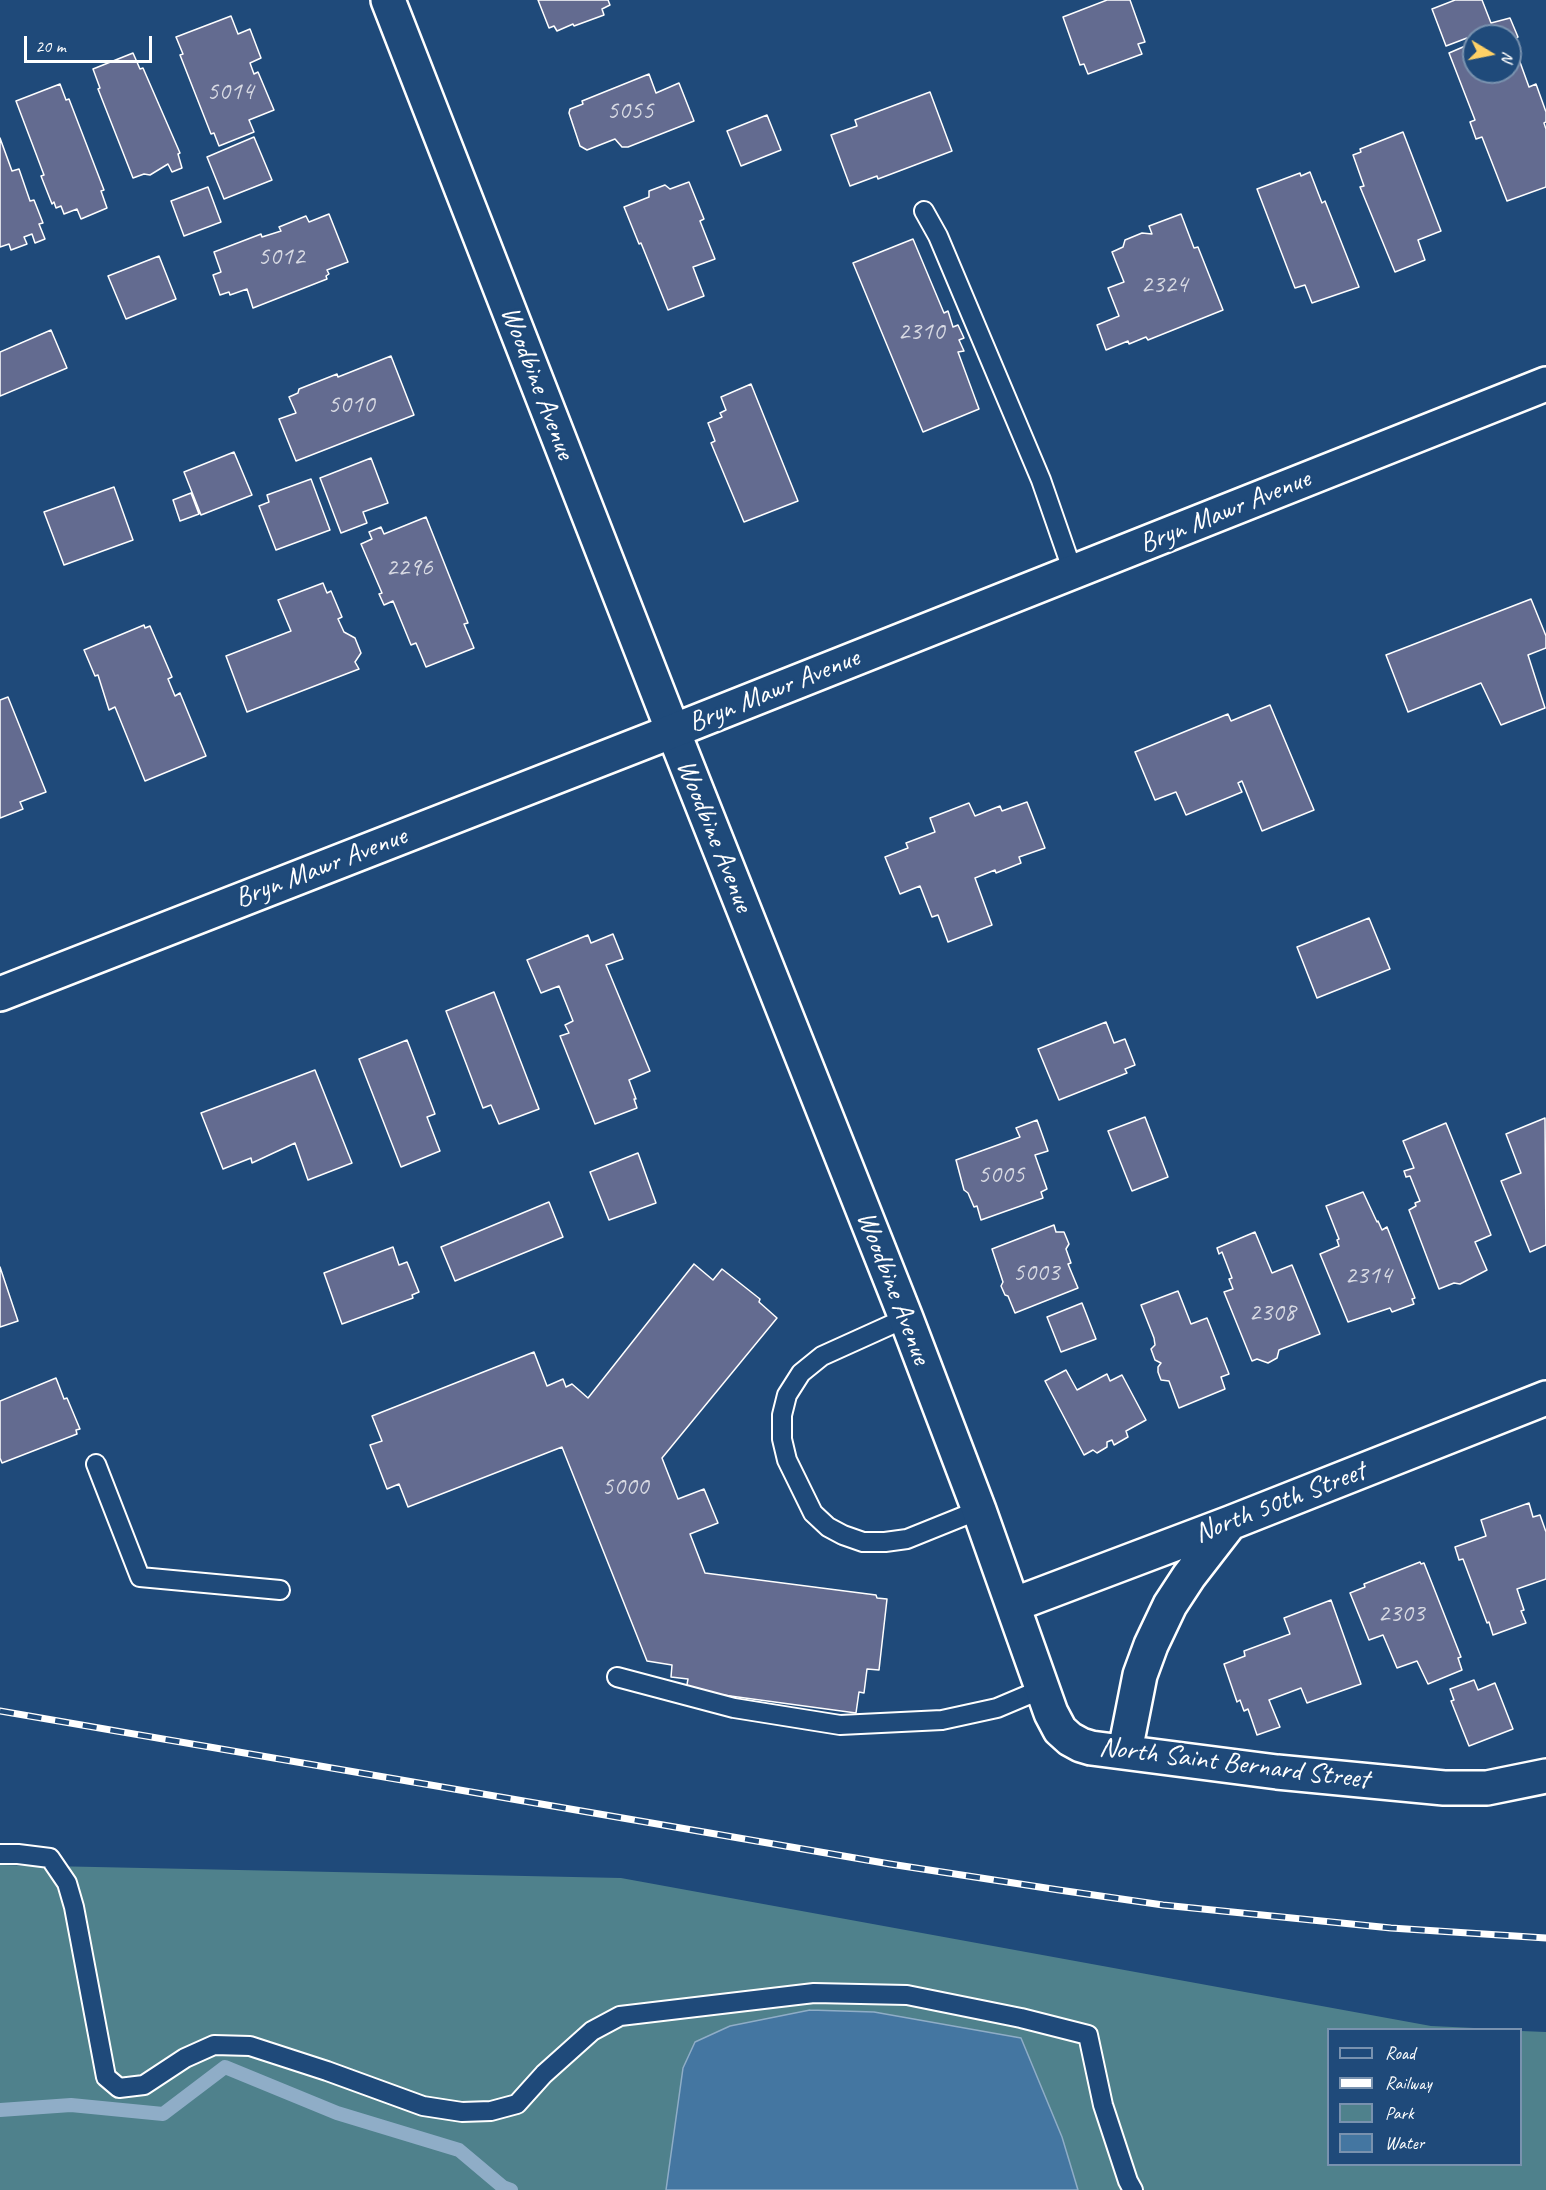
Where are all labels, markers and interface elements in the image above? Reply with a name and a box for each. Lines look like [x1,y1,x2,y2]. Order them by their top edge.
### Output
scale bar [27,24,154,62]
north arrow [1462,24,1522,84]
text: 20 m [35,35,66,57]
text: N [1497,50,1518,63]
house number: 5014 [207,76,253,108]
house number: 5055 [607,95,653,127]
house number: 5012 [258,241,304,273]
house number: 2324 [1141,269,1187,301]
street label: Woodbine Avenue [492,302,582,464]
house number: 2310 [898,316,944,348]
house number: 5010 [328,389,374,421]
street label: Bryn Mawr Avenue [1135,462,1315,562]
house number: 2296 [386,552,432,584]
street label: Bryn Mawr Avenue [684,641,864,741]
street label: Woodbine Avenue [668,755,760,917]
street label: Bryn Mawr Avenue [230,820,412,916]
house number: 5005 [978,1159,1024,1191]
street label: Woodbine Avenue [848,1207,938,1369]
house number: 5003 [1013,1257,1059,1289]
house number: 2314 [1345,1260,1391,1292]
house number: 2308 [1249,1297,1295,1329]
street label: North 50th Street [1190,1455,1370,1551]
house number: 5000 [602,1471,648,1503]
house number: 2303 [1378,1598,1424,1630]
street label: North Saint Bernard Street [1097,1731,1371,1797]
legend [1327,2028,1522,2166]
text: Road [1385,2042,1415,2064]
text: Railway [1385,2072,1432,2094]
text: Park [1385,2102,1414,2124]
text: Water [1385,2132,1424,2154]

